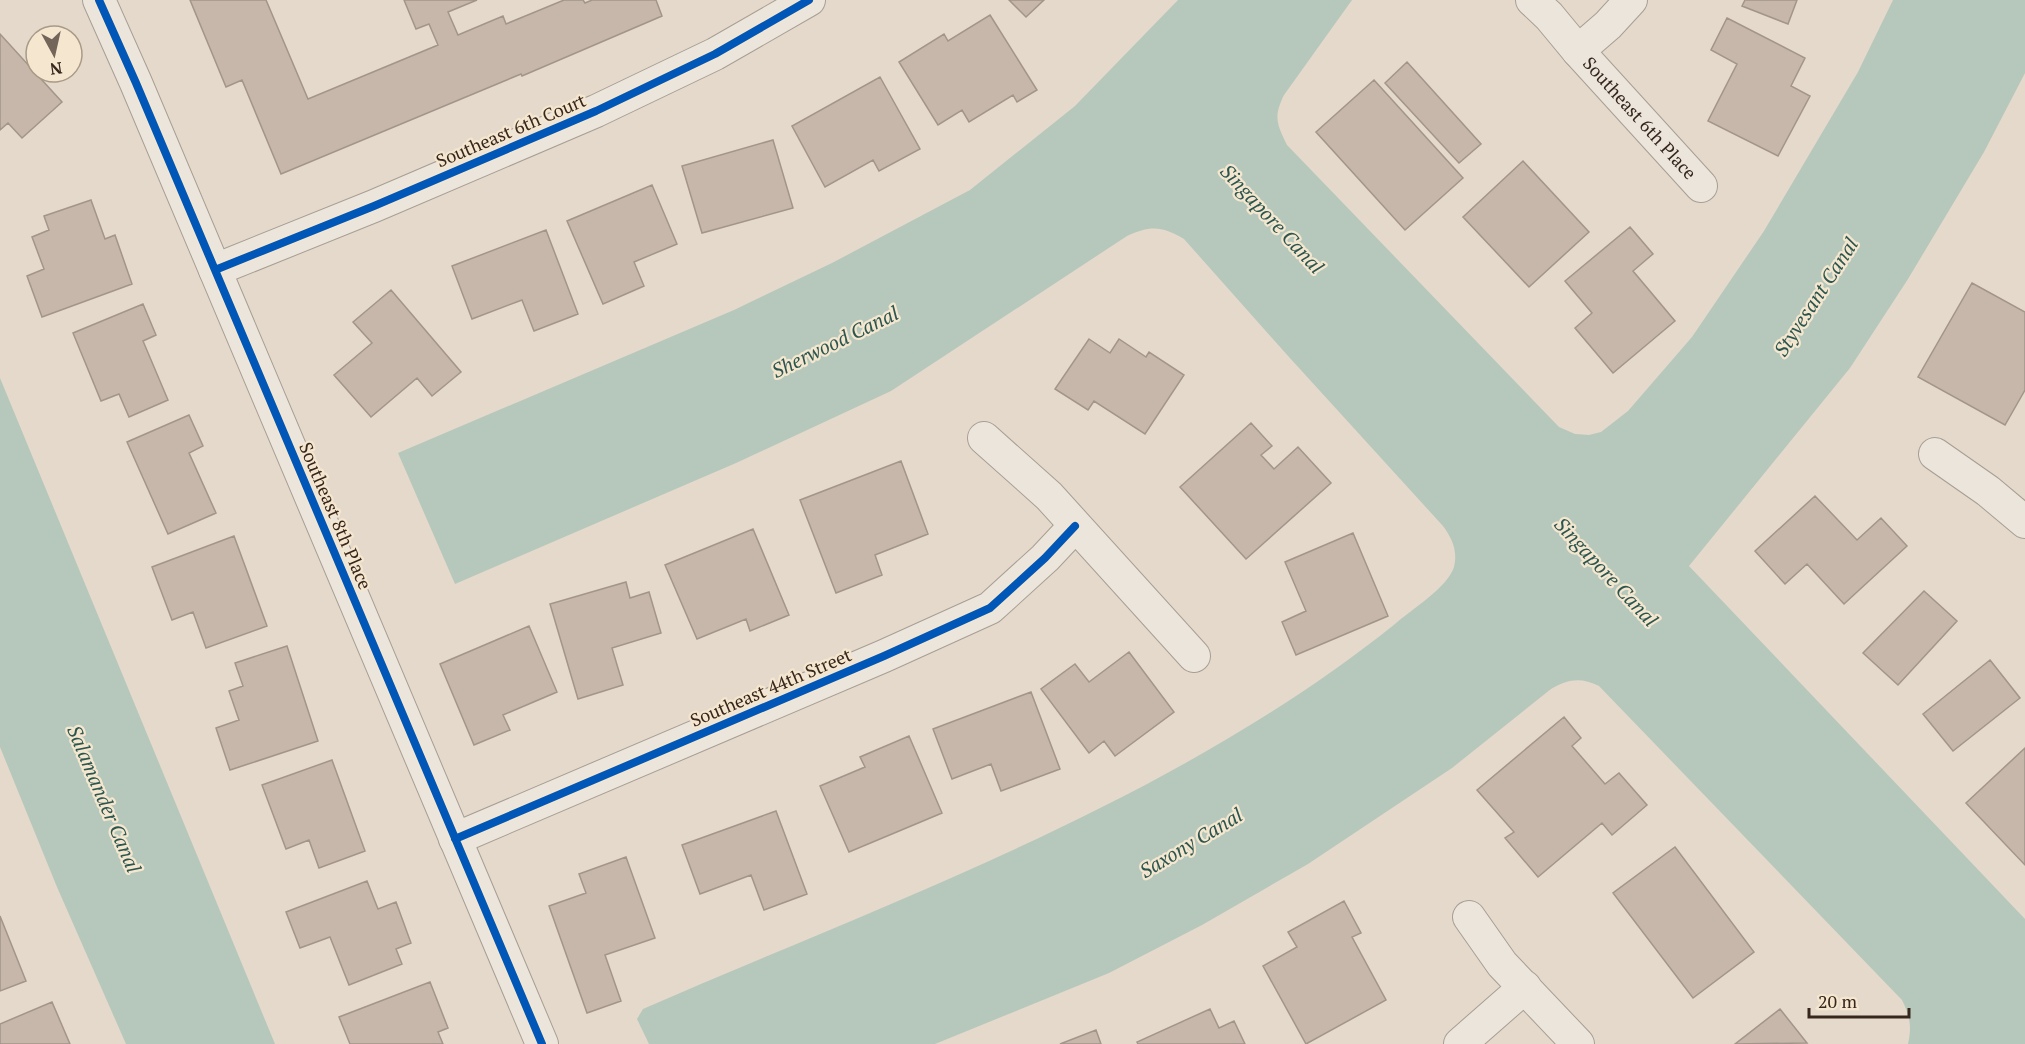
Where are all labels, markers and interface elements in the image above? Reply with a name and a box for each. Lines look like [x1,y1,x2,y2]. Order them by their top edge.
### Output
north arrow [24,24,84,84]
street label: Southeast 6th Place [1578,51,1702,184]
text: N [49,57,64,81]
street label: Southeast 6th Court [432,88,589,172]
water label: Singapore Canal [1215,158,1330,280]
water label: Styvesant Canal [1767,232,1864,361]
water label: Sherwood Canal [767,299,903,384]
street label: Southeast 8th Place [294,438,378,593]
water label: Singapore Canal [1549,511,1664,633]
street label: Southeast 44th Street [686,642,855,732]
water label: Salamander Canal [61,721,148,877]
water label: Saxony Canal [1134,801,1248,884]
scale bar [1809,981,1910,1019]
text: 20 m [1818,989,1858,1013]

